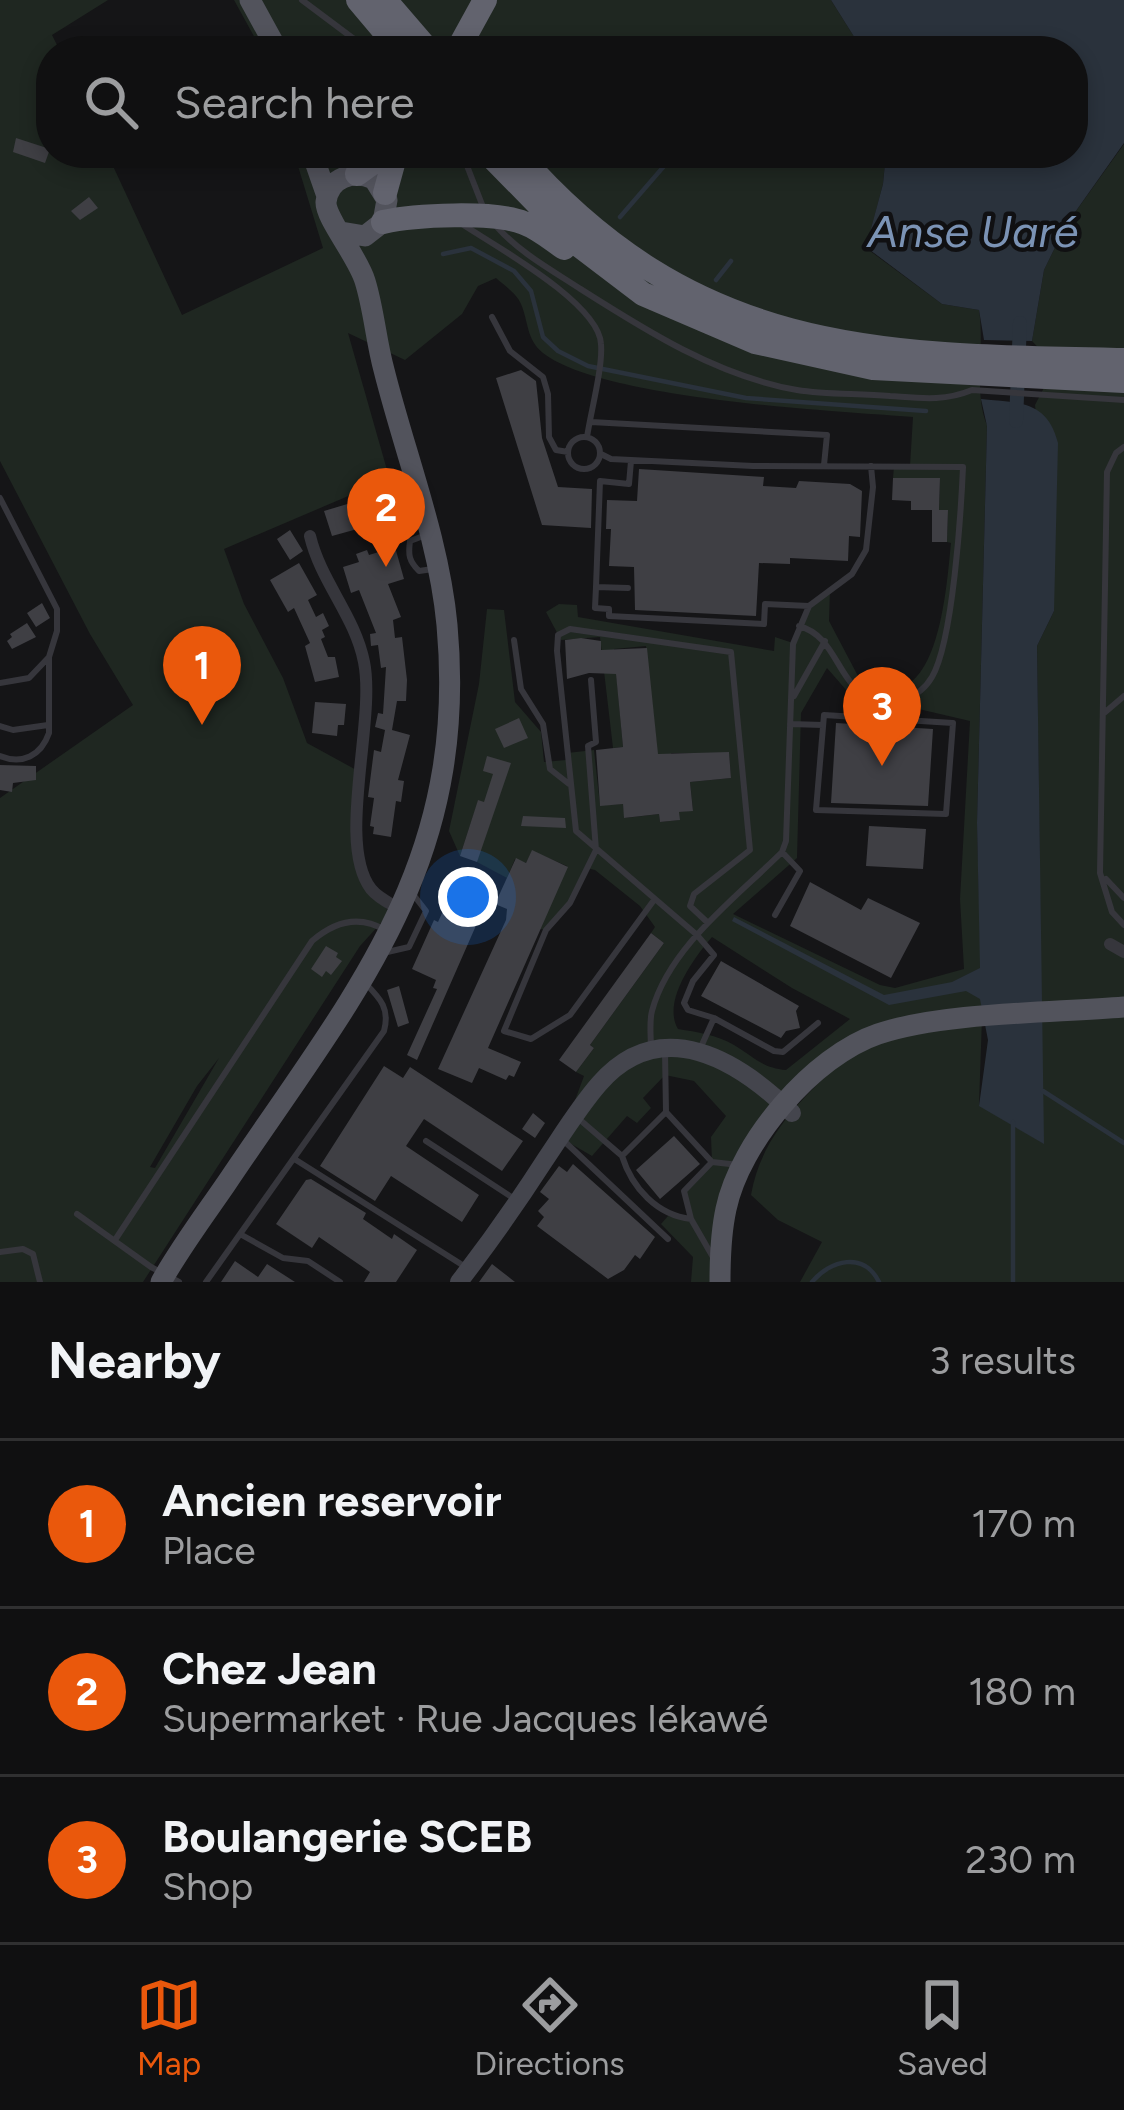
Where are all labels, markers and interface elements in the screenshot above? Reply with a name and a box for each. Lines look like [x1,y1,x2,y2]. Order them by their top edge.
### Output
search box [36,36,1088,168]
icon: search [78,69,144,135]
text: Search here [174,75,414,129]
water label: Anse Uaré [866,204,1078,258]
pin: 2 [347,468,425,567]
pin: 1 [163,626,241,725]
pin: 3 [843,667,921,766]
your location [438,867,498,927]
text: Nearby [48,1330,221,1391]
text: 3 results [929,1337,1076,1384]
text: Ancien reservoir [162,1473,501,1527]
text: 1 [79,1500,95,1547]
text: 170 m [971,1500,1076,1547]
text: Place [162,1527,255,1574]
text: Chez Jean [162,1641,377,1695]
text: 2 [76,1668,98,1715]
text: 180 m [968,1668,1076,1715]
text: Supermarket · Rue Jacques Iékawé [162,1695,768,1742]
text: Boulangerie SCEB [162,1809,532,1863]
text: 3 [76,1836,98,1883]
text: 230 m [965,1836,1076,1883]
text: Shop [162,1863,253,1910]
tab: Map [136,1972,202,2083]
tab: Directions [474,1972,625,2083]
tab: Saved [897,1972,988,2083]

